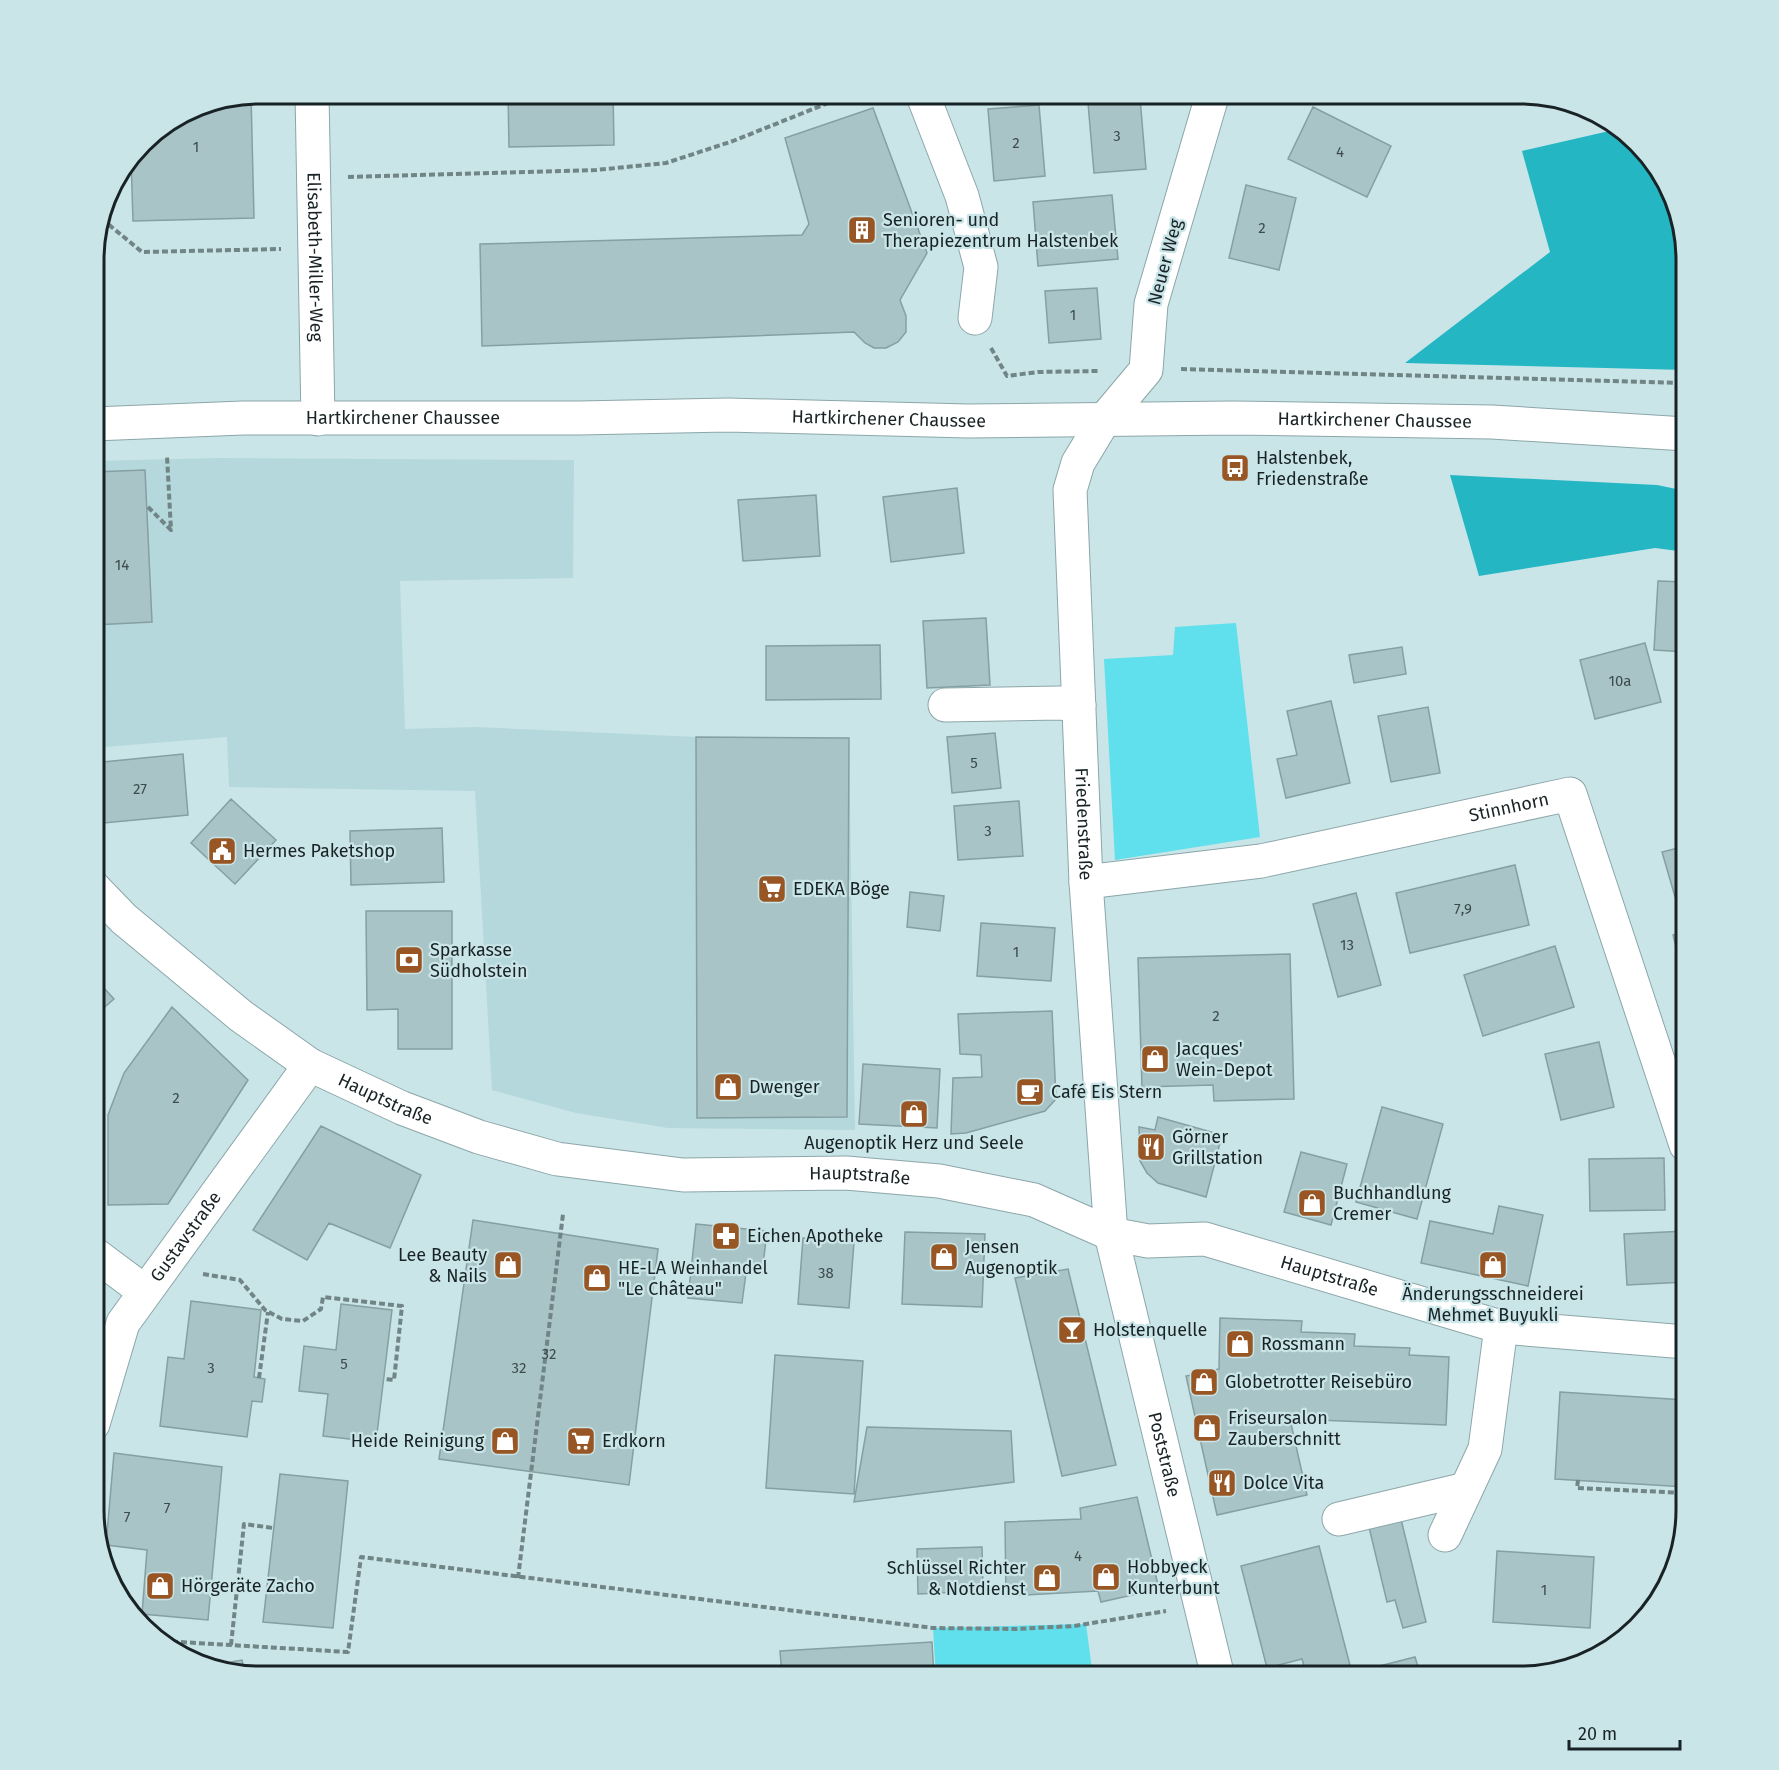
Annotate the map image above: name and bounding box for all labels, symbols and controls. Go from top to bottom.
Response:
house number: 3 [1113,127,1121,145]
house number: 2 [1012,134,1020,152]
house number: 1 [193,138,199,156]
house number: 4 [1336,143,1344,161]
street label: Elisabeth-Miller-Weg [302,172,328,343]
place label: Senioren- und Therapiezentrum Halstenbek [883,209,1119,252]
building icon: Senioren- und Therapiezentrum Halstenbek [846,214,878,246]
street label: Neuer Weg [1143,216,1187,307]
house number: 2 [1258,219,1266,237]
house number: 1 [1070,306,1076,324]
street label: Hartkirchener Chaussee [791,406,986,432]
street label: Hartkirchener Chaussee [306,407,500,429]
street label: Hartkirchener Chaussee [1277,408,1472,433]
place label: Halstenbek, Friedenstraße [1256,447,1369,490]
bus stop icon: Halstenbek, Friedenstraße [1219,452,1251,484]
house number: 14 [115,556,129,574]
house number: 10a [1608,672,1632,690]
house number: 5 [970,754,978,772]
street label: Friedenstraße [1070,767,1097,881]
house number: 27 [133,780,147,798]
street label: Stinnhorn [1467,788,1551,827]
house number: 3 [984,822,992,840]
public building icon: Hermes Paketshop [206,835,238,867]
place label: Hermes Paketshop [243,840,395,862]
supermarket icon: EDEKA Böge [756,873,788,905]
place label: EDEKA Böge [793,878,890,900]
house number: 7,9 [1454,900,1472,918]
house number: 13 [1340,936,1354,954]
place label: Sparkasse Südholstein [430,939,527,982]
house number: 1 [1013,943,1019,961]
bank icon: Sparkasse Südholstein [393,944,425,976]
house number: 2 [1212,1007,1220,1025]
place label: Jacques' Wein-Depot [1176,1038,1273,1081]
shop icon: Jacques' Wein-Depot [1139,1043,1171,1075]
street label: Hauptstraße [335,1069,436,1130]
shop icon: Dwenger [712,1071,744,1103]
place label: Dwenger [749,1076,820,1098]
cafe icon: Café Eis Stern [1014,1076,1046,1108]
place label: Café Eis Stern [1051,1081,1162,1103]
house number: 2 [172,1089,180,1107]
shop icon: Augenoptik Herz und Seele [898,1098,930,1130]
place label: Görner Grillstation [1172,1126,1263,1169]
restaurant icon: Görner Grillstation [1135,1131,1167,1163]
place label: Augenoptik Herz und Seele [804,1132,1024,1154]
street label: Hauptstraße [809,1162,911,1189]
place label: Buchhandlung Cremer [1333,1182,1452,1225]
street label: Gustavstraße [145,1187,226,1286]
shop icon: Buchhandlung Cremer [1296,1187,1328,1219]
pharmacy icon: Eichen Apotheke [710,1220,742,1252]
place label: Eichen Apotheke [747,1225,883,1247]
place label: Jensen Augenoptik [965,1236,1058,1279]
shop icon: Jensen Augenoptik [928,1241,960,1273]
place label: Lee Beauty & Nails [398,1244,487,1287]
shop icon: Lee Beauty & Nails [492,1249,524,1281]
shop icon: Änderungsschneiderei Mehmet Buyukli [1477,1249,1509,1281]
street label: Hauptstraße [1278,1251,1381,1301]
place label: HE-LA Weinhandel "Le Château" [618,1257,768,1300]
shop icon: HE-LA Weinhandel "Le Château" [581,1262,613,1294]
house number: 38 [818,1264,834,1282]
place label: Änderungsschneiderei Mehmet Buyukli [1402,1283,1584,1326]
bar icon: Holstenquelle [1056,1314,1088,1346]
place label: Holstenquelle [1093,1319,1207,1341]
shop icon: Rossmann [1224,1328,1256,1360]
place label: Rossmann [1261,1333,1345,1355]
house number: 32 [542,1345,556,1363]
house number: 5 [340,1355,348,1373]
house number: 3 [207,1359,215,1377]
house number: 32 [512,1359,526,1377]
shop icon: Globetrotter Reisebüro [1188,1366,1220,1398]
place label: Globetrotter Reisebüro [1225,1371,1412,1393]
place label: Friseursalon Zauberschnitt [1228,1407,1341,1450]
street label: Poststraße [1143,1410,1185,1499]
shop icon: Friseursalon Zauberschnitt [1191,1412,1223,1444]
shop icon: Heide Reinigung [489,1425,521,1457]
supermarket icon: Erdkorn [565,1425,597,1457]
place label: Heide Reinigung [351,1430,485,1452]
place label: Erdkorn [602,1430,666,1452]
restaurant icon: Dolce Vita [1206,1467,1238,1499]
place label: Dolce Vita [1243,1472,1324,1494]
house number: 7 [164,1499,171,1517]
house number: 7 [124,1508,131,1526]
house number: 4 [1074,1547,1082,1565]
place label: Hobbyeck Kunterbunt [1127,1556,1220,1599]
place label: Schlüssel Richter & Notdienst [887,1557,1026,1600]
shop icon: Hobbyeck Kunterbunt [1090,1561,1122,1593]
shop icon: Schlüssel Richter & Notdienst [1031,1562,1063,1594]
shop icon: Hörgeräte Zacho [144,1570,176,1602]
place label: Hörgeräte Zacho [181,1575,315,1597]
house number: 1 [1541,1581,1547,1599]
scale bar [1569,1713,1680,1751]
text: 20 m [1578,1723,1617,1745]

